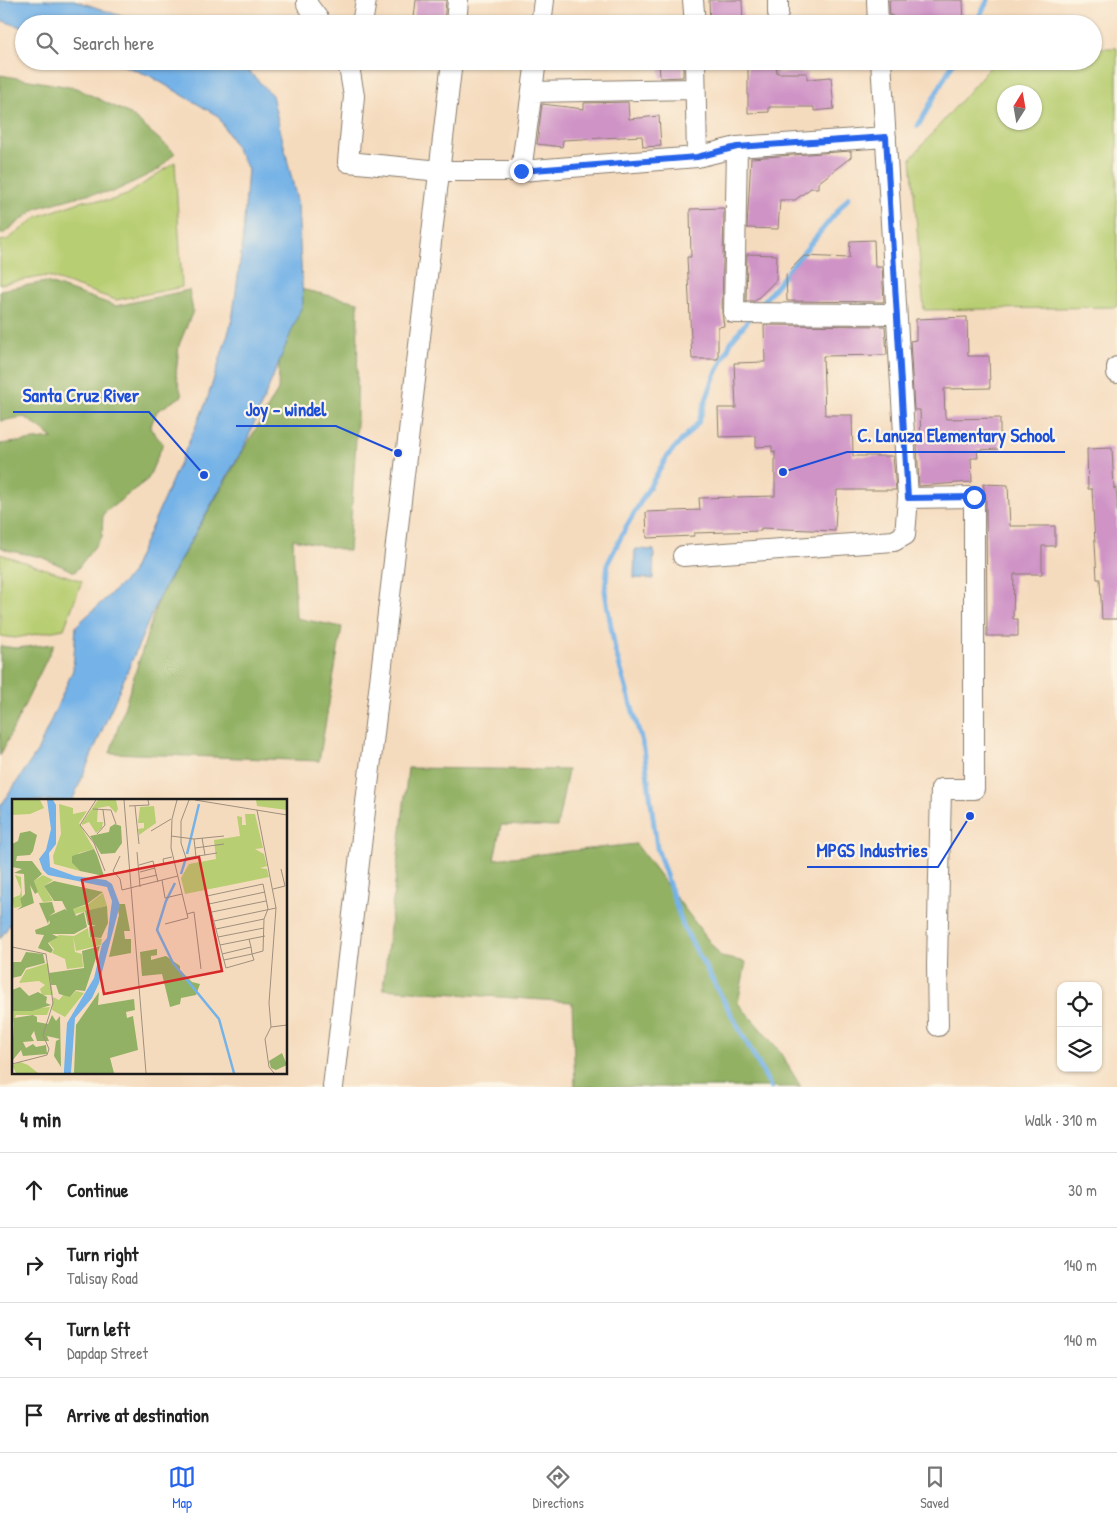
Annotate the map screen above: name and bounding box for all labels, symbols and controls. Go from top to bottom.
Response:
search box [15,15,1102,70]
icon: search [33,29,61,57]
text: Search here [73,30,154,56]
north arrow [997,85,1042,130]
route end [510,160,533,183]
callout: Santa Cruz River [13,378,149,412]
text: Santa Cruz River [23,382,140,408]
callout: Joy - windel [236,392,336,426]
text: Joy - windel [246,396,327,423]
callout: C. Lanuza Elementary School [847,418,1065,452]
text: C. Lanuza Elementary School [857,422,1056,449]
route start [963,486,986,509]
inset map [12,799,288,1074]
callout: MPGS Industries [807,833,938,867]
text: MPGS Industries [816,837,928,863]
map controls [1057,982,1102,1072]
button: locate [1057,982,1102,1027]
button: layers [1057,1027,1102,1072]
text: 4 min [20,1105,61,1134]
text: Walk · 310 m [1025,1109,1097,1131]
icon: ahead [20,1176,48,1204]
text: Continue [67,1177,128,1203]
text: 30 m [1068,1179,1097,1201]
text: Turn right [67,1241,138,1267]
icon: right [20,1251,48,1279]
text: 140 m [1063,1254,1097,1276]
text: Talisay Road [67,1267,138,1289]
text: Turn left [67,1316,130,1342]
icon: left [20,1326,48,1354]
text: 140 m [1063,1329,1097,1351]
text: Dapdap Street [67,1342,148,1364]
icon: arrive [20,1401,48,1429]
text: Arrive at destination [67,1402,209,1428]
tab: Map [168,1463,196,1512]
tab: Directions [532,1463,584,1512]
tab: Saved [920,1463,949,1512]

